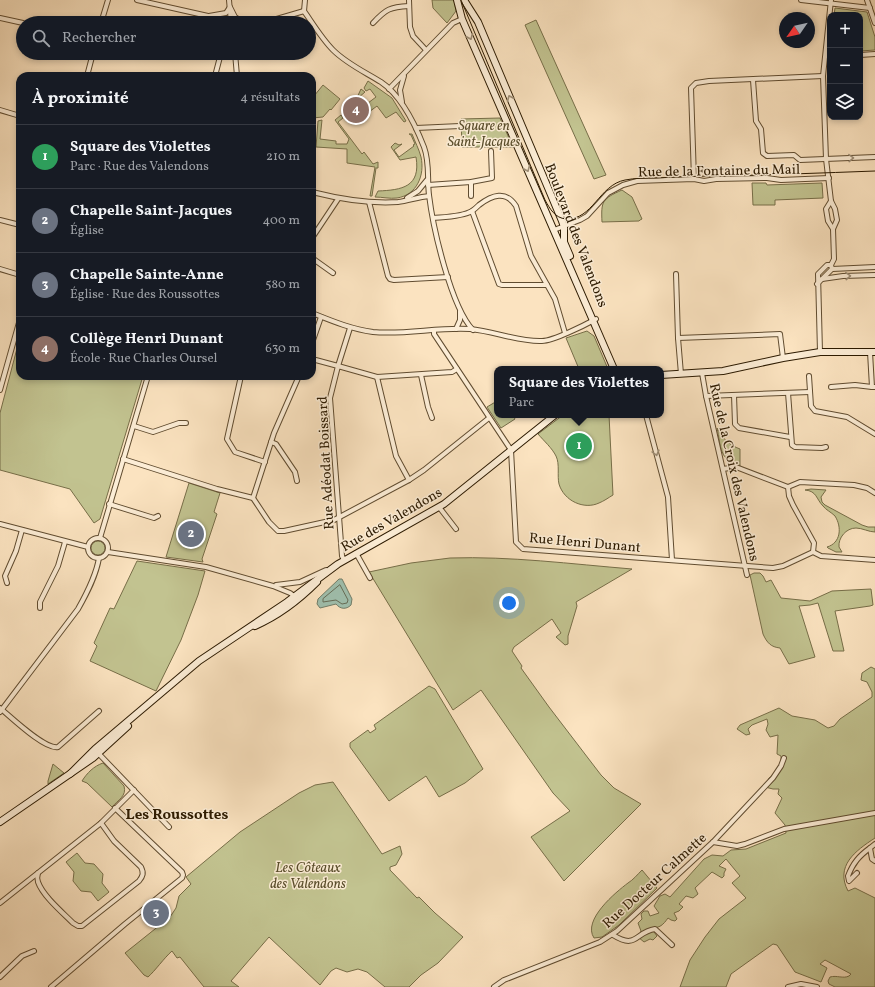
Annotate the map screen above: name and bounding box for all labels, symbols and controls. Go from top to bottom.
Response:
north arrow [779,12,815,48]
map controls [827,12,863,120]
button: + [827,12,863,48]
search box [16,16,316,60]
icon: search [30,27,52,49]
text: Rechercher [62,28,136,49]
one-way arrow [465,32,473,40]
button: − [827,48,863,84]
button: layers [827,84,863,120]
text: À proximité [32,87,129,110]
text: 4 résultats [240,89,300,107]
pin: 4 [343,95,369,125]
one-way arrow [506,95,514,102]
park label: Square en Saint-Jacques [448,117,521,152]
text: Square des Violettes [70,137,211,158]
text: 1 [42,148,48,166]
text: 210 m [266,148,300,166]
one-way arrow [848,154,854,162]
text: Parc · Rue des Valendons [70,158,209,176]
street label: Boulevard des Valendons [539,161,612,310]
street label: Rue de la Fontaine du Mail [638,161,800,182]
one-way arrow [522,165,530,172]
text: Chapelle Saint-Jacques [70,201,232,222]
text: 2 [42,212,48,230]
text: 400 m [263,212,300,230]
text: Église [70,222,104,240]
text: Chapelle Sainte-Anne [70,265,224,286]
one-way arrow [845,272,851,281]
text: 3 [42,276,48,294]
text: 580 m [265,276,300,294]
text: Église · Rue des Roussottes [70,286,220,304]
text: Collège Henri Dunant [70,329,223,350]
text: 4 [41,340,49,358]
text: 630 m [265,340,300,358]
text: École · Rue Charles Oursel [70,350,217,368]
popup [494,366,664,418]
text: Square des Violettes [509,373,649,394]
street label: Rue de la Croix des Valendons [704,382,763,563]
text: Parc [509,394,534,412]
street label: Rue Adéodat Boissard [314,395,339,530]
pin: 1 [566,431,592,461]
one-way arrow [652,449,660,456]
street label: Rue des Valendons [338,484,446,557]
pin: 2 [178,519,204,549]
street label: Rue Henri Dunant [528,529,642,558]
your location [499,593,519,613]
district label: Les Roussottes [126,805,228,826]
street label: Rue Docteur Calmette [599,829,712,933]
park label: Les Côteaux des Valendons [270,859,346,894]
pin: 3 [143,898,169,928]

